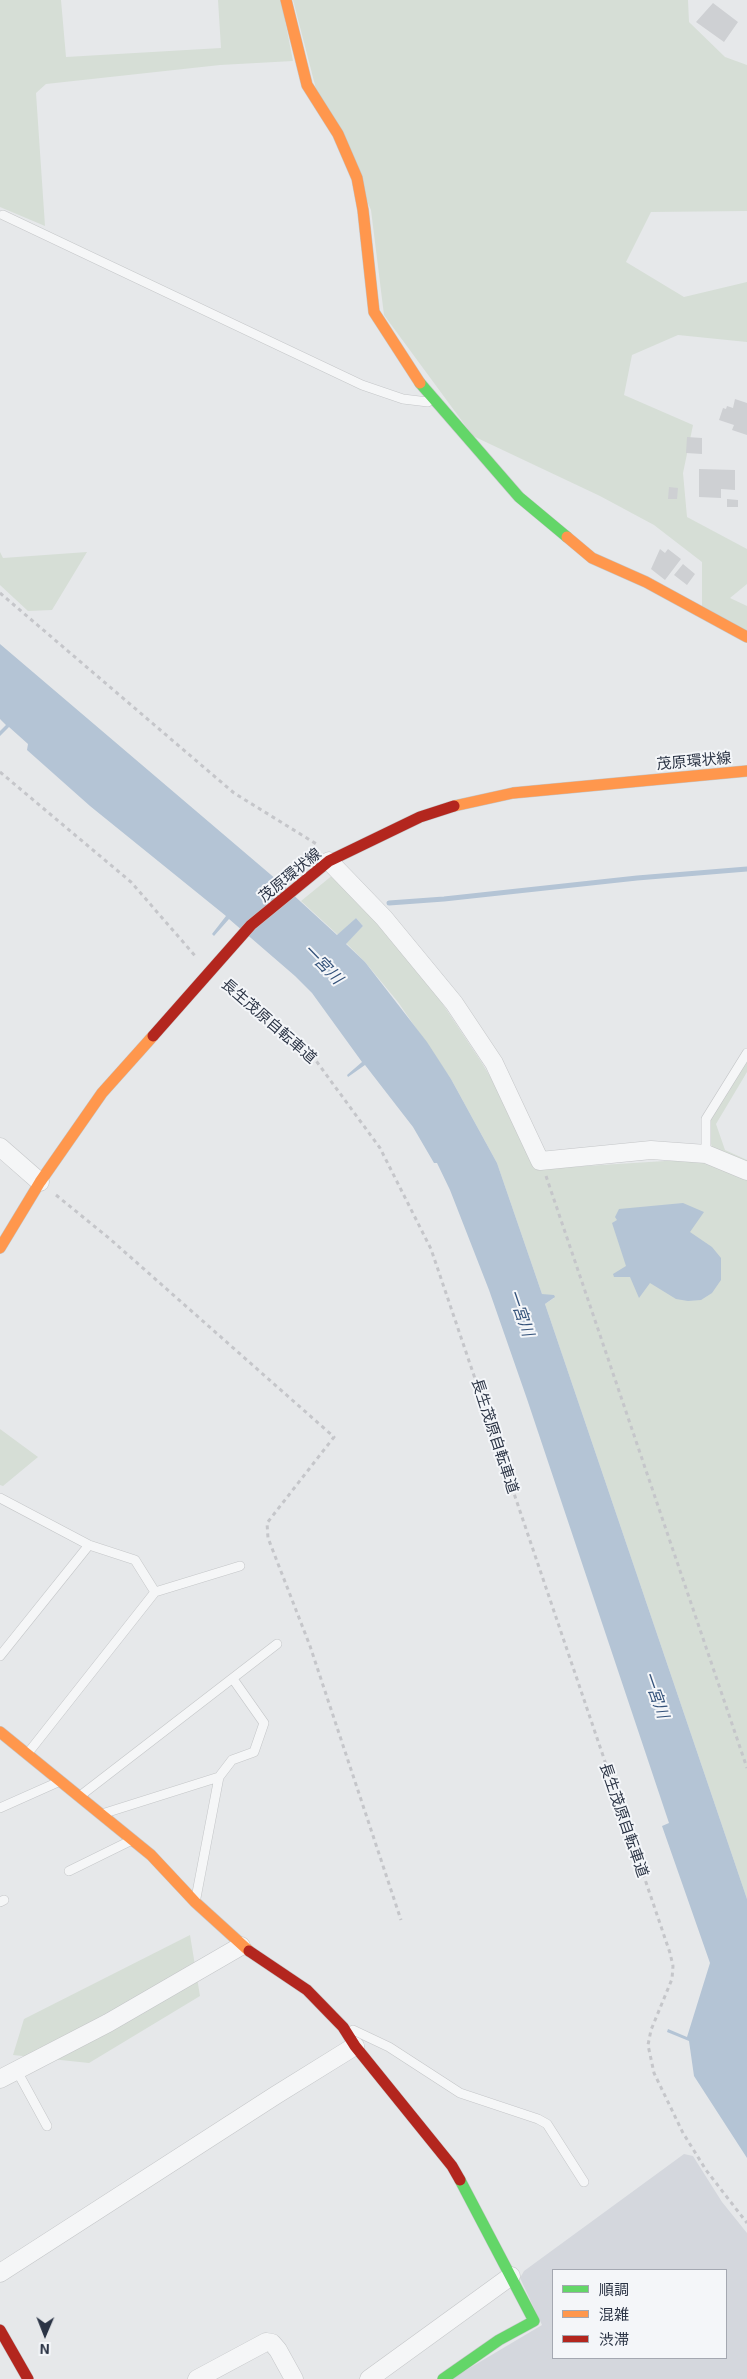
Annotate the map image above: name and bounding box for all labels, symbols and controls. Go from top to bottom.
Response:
street label: 茂原環状線 [656,749,732,773]
street label: 茂原環状線 [255,844,325,906]
water label: 一宮川 [299,940,347,988]
street label: 長生茂原自転車道 [218,975,320,1067]
water label: 一宮川 [504,1287,538,1339]
street label: 長生茂原自転車道 [468,1376,522,1496]
water label: 一宮川 [639,1669,673,1721]
street label: 長生茂原自転車道 [596,1760,652,1880]
legend [552,2269,727,2359]
text: 順調 [599,2280,629,2298]
text: 混雑 [599,2305,629,2323]
north arrow [20,2309,70,2359]
text: 渋滞 [599,2330,629,2348]
text: N [40,2341,50,2358]

